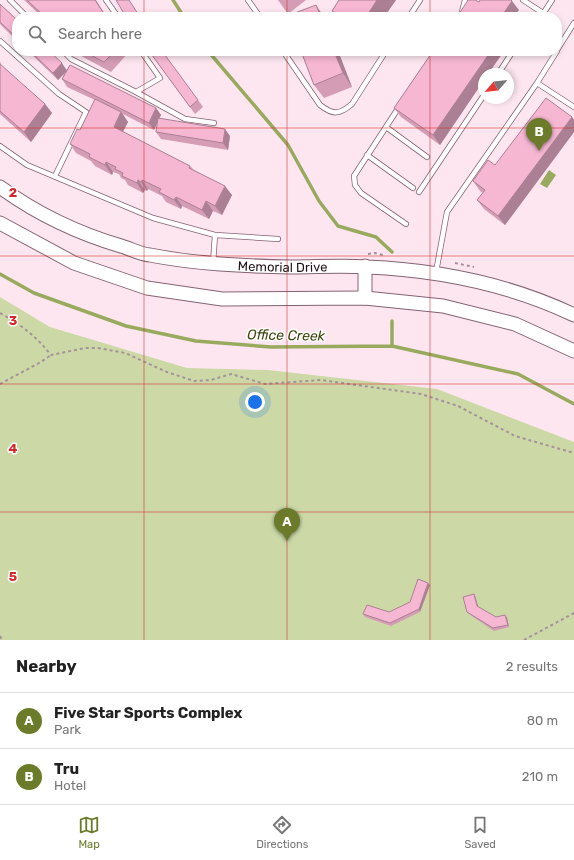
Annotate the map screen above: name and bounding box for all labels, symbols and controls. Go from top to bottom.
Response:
search box [12,12,562,56]
icon: search [26,23,48,45]
text: Search here [58,25,142,43]
north arrow [478,68,514,104]
pin: B [526,118,552,151]
text: 2 [9,185,17,200]
street label: Memorial Drive [237,258,328,275]
text: 3 [9,313,18,328]
water label: Office Creek [247,326,326,345]
your location [245,392,265,412]
text: 4 [9,441,18,456]
pin: A [274,508,300,541]
text: 5 [9,569,17,584]
text: Nearby [16,656,77,676]
text: 2 results [506,659,558,674]
text: Five Star Sports Complex [54,704,242,722]
text: A [24,713,34,728]
text: 80 m [527,713,558,728]
text: Park [54,722,81,737]
text: Tru [54,760,79,778]
text: B [24,769,34,784]
text: 210 m [522,769,558,784]
text: Hotel [54,778,86,793]
tab: Map [78,814,100,851]
tab: Directions [256,814,308,851]
tab: Saved [465,814,496,851]

